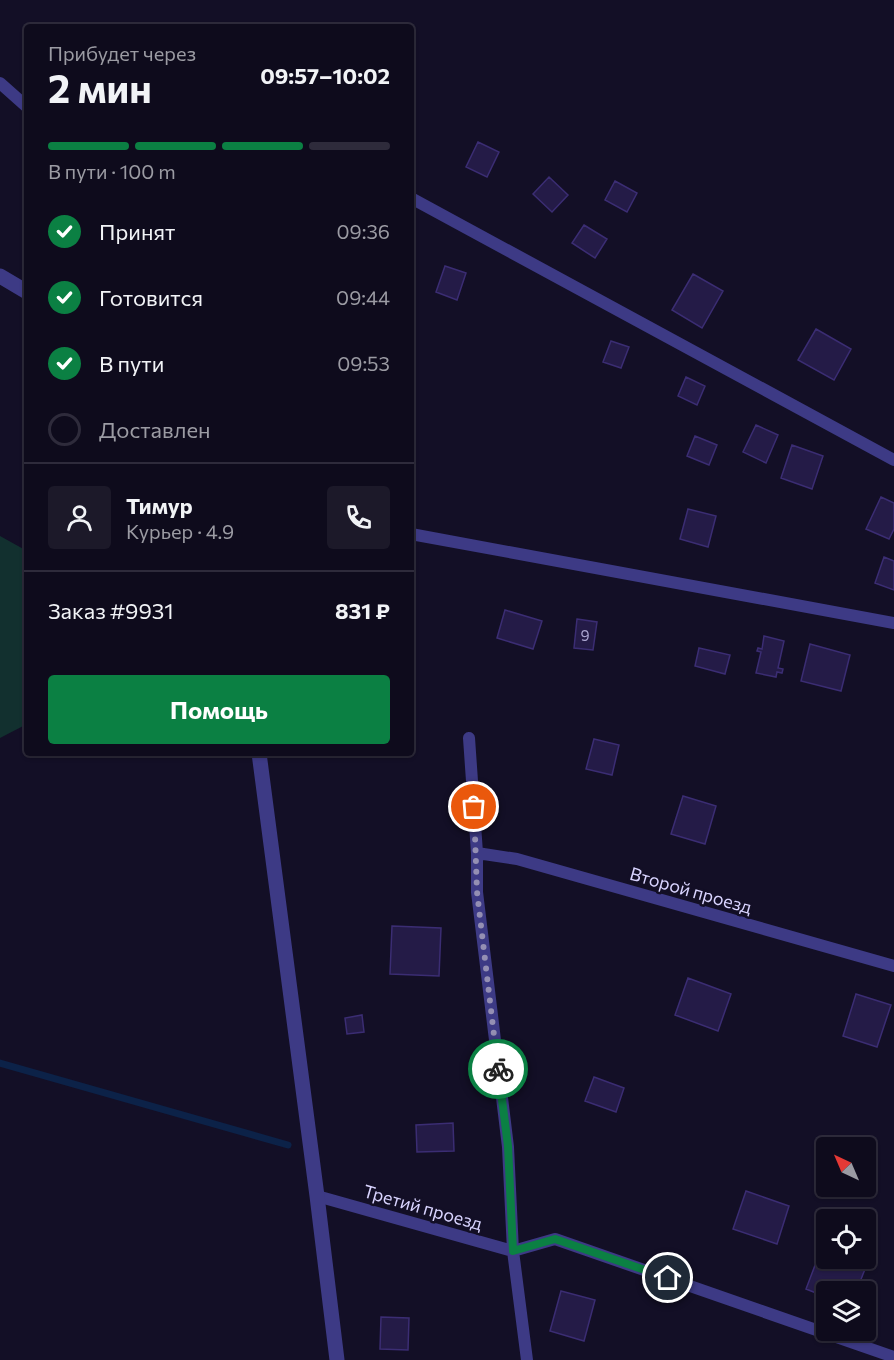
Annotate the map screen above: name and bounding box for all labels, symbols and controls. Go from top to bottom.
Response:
text: Прибудет через [48,41,196,65]
text: 09:57–10:02 [260,62,390,89]
text: 2 мин [48,63,152,111]
text: В пути · 100 m [48,159,176,183]
icon: check [48,215,81,248]
text: Принят [99,218,175,245]
text: 09:36 [337,219,390,243]
icon: check [48,281,81,314]
text: Готовится [99,284,203,311]
text: 09:44 [336,285,390,309]
icon: check [48,347,81,380]
text: В пути [99,350,164,377]
text: 09:53 [337,351,390,375]
text: Доставлен [99,416,211,443]
button: person [48,486,111,549]
button: phone [327,486,390,549]
text: Тимур [126,492,193,519]
text: Курьер · 4.9 [126,519,234,543]
text: Заказ #9931 [48,597,174,624]
text: 831 ₽ [335,597,390,624]
house number: 9 [580,626,590,644]
button: Помощь [48,675,390,744]
pin [448,781,499,832]
icon: bag [457,790,490,823]
street label: Второй проезд [627,862,755,918]
courier [468,1039,528,1099]
icon: bike [482,1053,515,1086]
north arrow [816,1137,876,1197]
map controls [816,1137,876,1341]
street label: Третий проезд [361,1179,486,1235]
button: locate [816,1209,876,1269]
pin [642,1252,693,1303]
icon: home [651,1261,684,1294]
button: layers [816,1281,876,1341]

